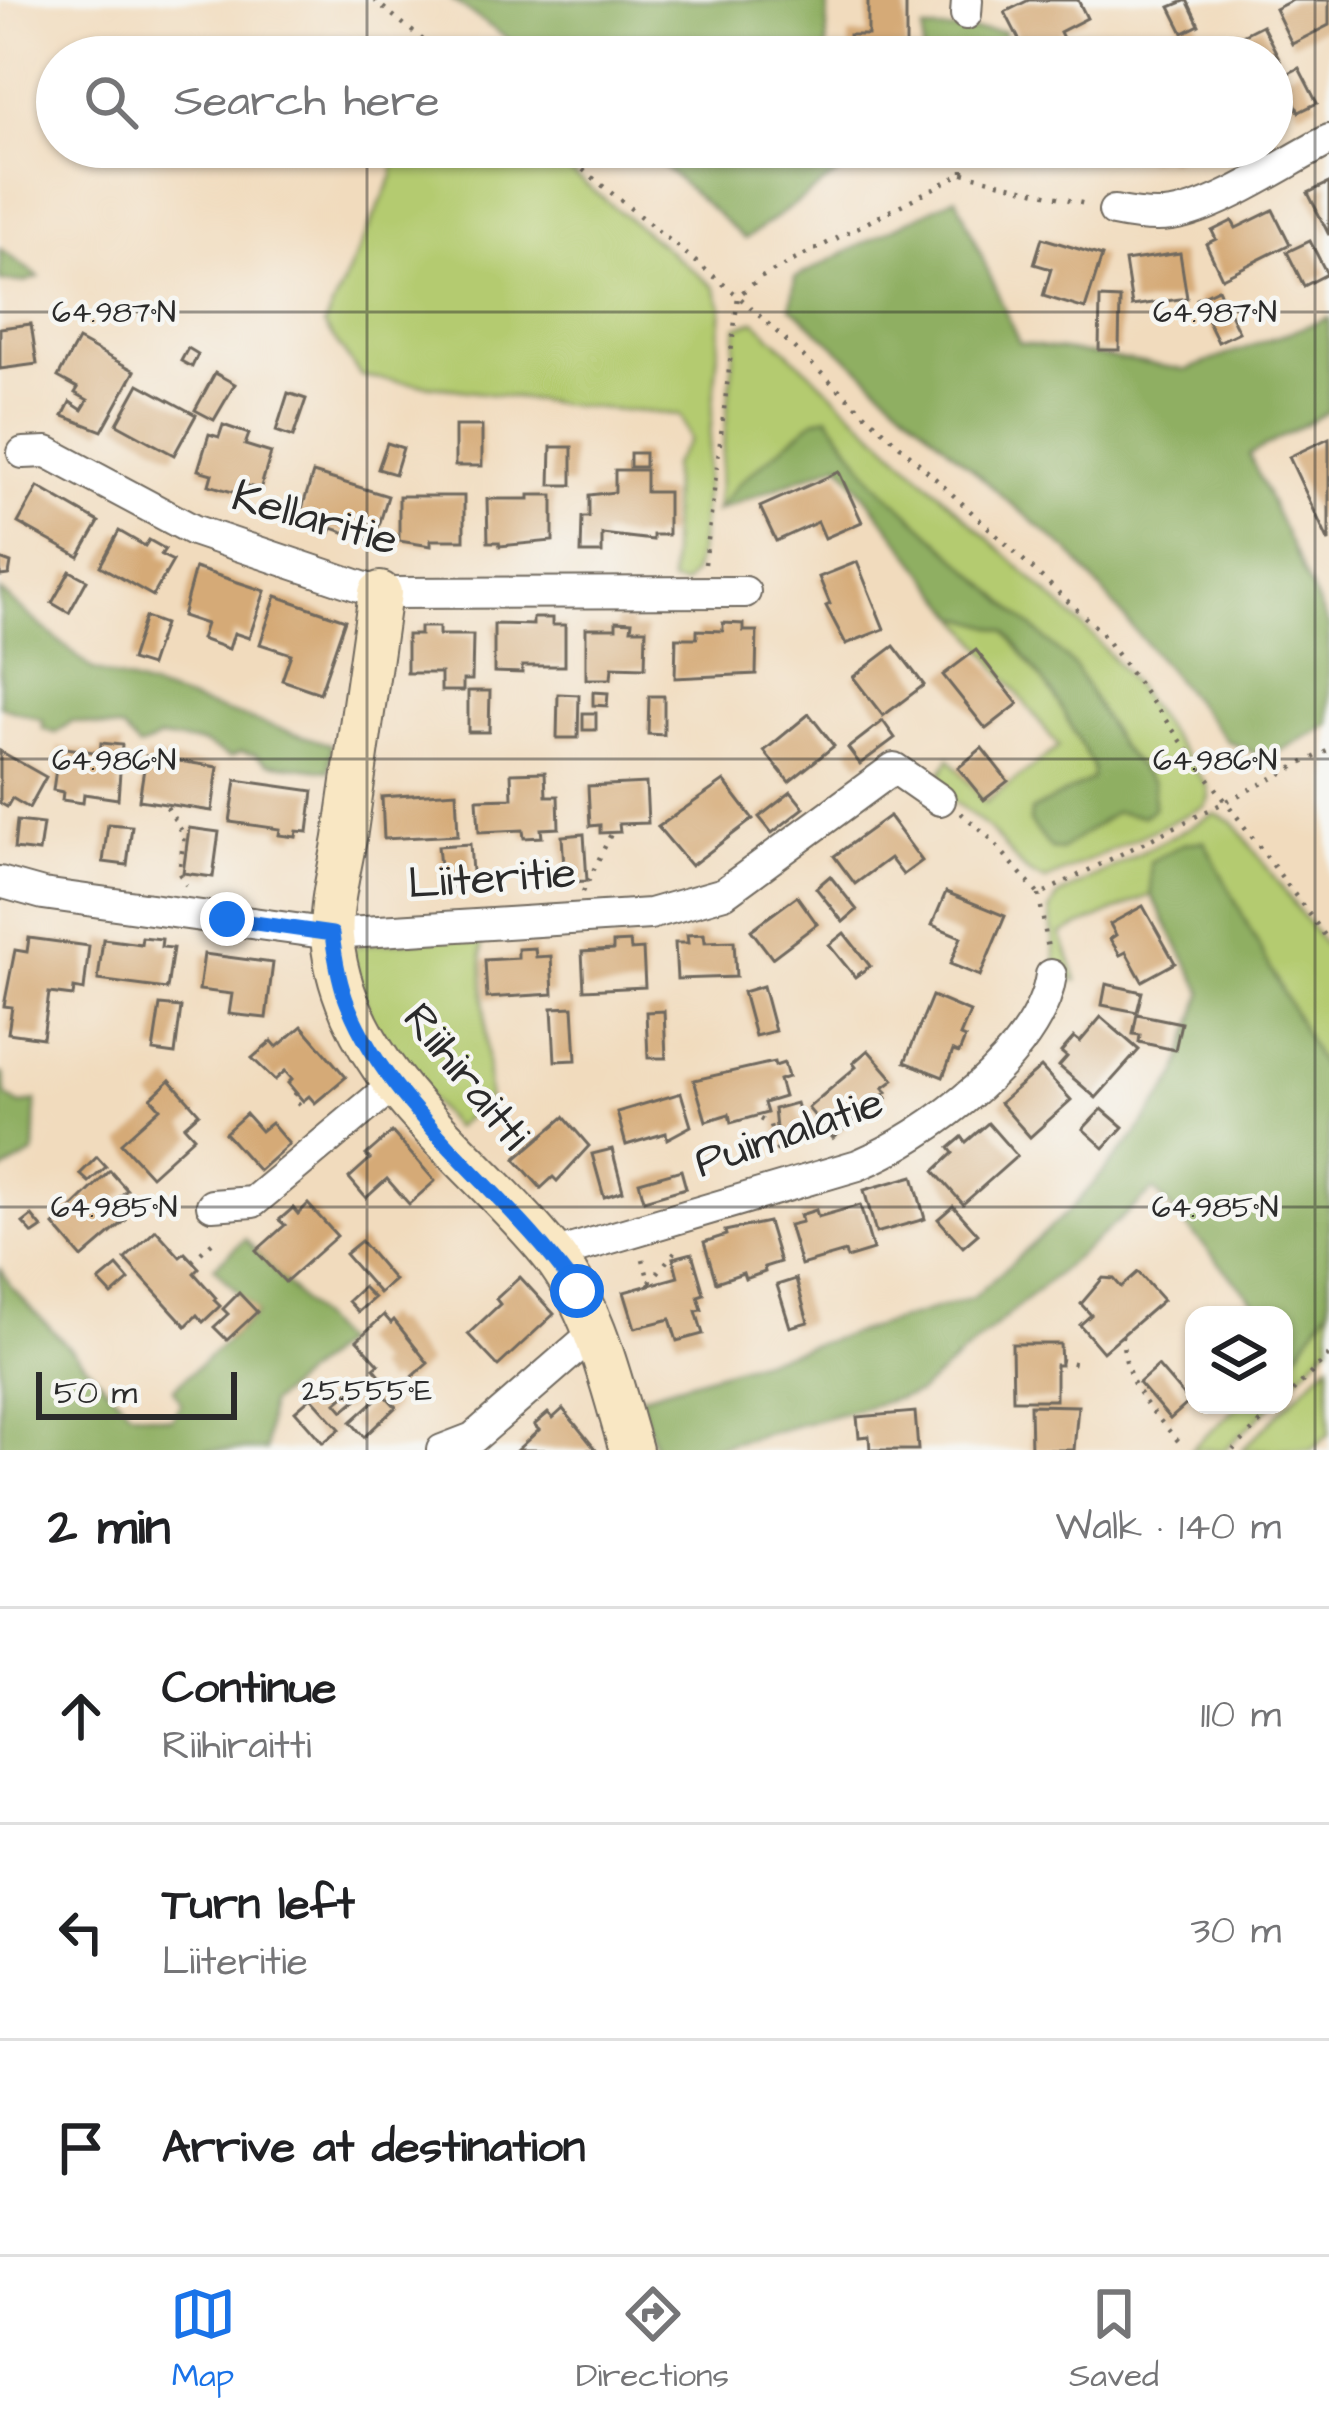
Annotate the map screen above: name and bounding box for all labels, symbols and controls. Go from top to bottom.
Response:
search box [36,36,1293,168]
icon: search [78,69,144,135]
text: Search here [174,71,440,133]
text: 64.987°N [52,292,176,334]
text: 64.987°N [1153,292,1277,334]
street label: Kellaritie [225,466,405,572]
text: 64.986°N [52,740,176,782]
text: 64.986°N [1153,740,1277,782]
street label: Liiteritie [406,842,578,916]
route end [200,892,254,946]
street label: Riihiraitti [388,990,544,1164]
street label: Puimalatie [686,1072,892,1194]
text: 64.985°N [51,1187,177,1229]
text: 64.985°N [1152,1187,1278,1229]
route start [550,1264,604,1318]
map controls [1185,1306,1293,1414]
button: layers [1185,1306,1293,1414]
scale bar [36,1366,237,1419]
text: 50 m [54,1370,137,1416]
text: 25.555°E [302,1370,433,1412]
text: 2 min [48,1493,171,1564]
text: Walk · 140 m [1056,1501,1281,1555]
text: Continue [162,1658,336,1720]
icon: ahead [48,1683,114,1749]
text: 110 m [1200,1689,1281,1743]
text: Riihiraitti [162,1720,312,1774]
text: Turn left [162,1874,355,1936]
icon: left [48,1899,114,1965]
text: 30 m [1191,1905,1281,1959]
text: Liiteritie [162,1936,308,1990]
icon: arrive [48,2115,114,2181]
text: Arrive at destination [162,2117,585,2179]
tab: Map [170,2281,236,2399]
tab: Directions [576,2281,729,2399]
tab: Saved [1069,2281,1159,2399]

